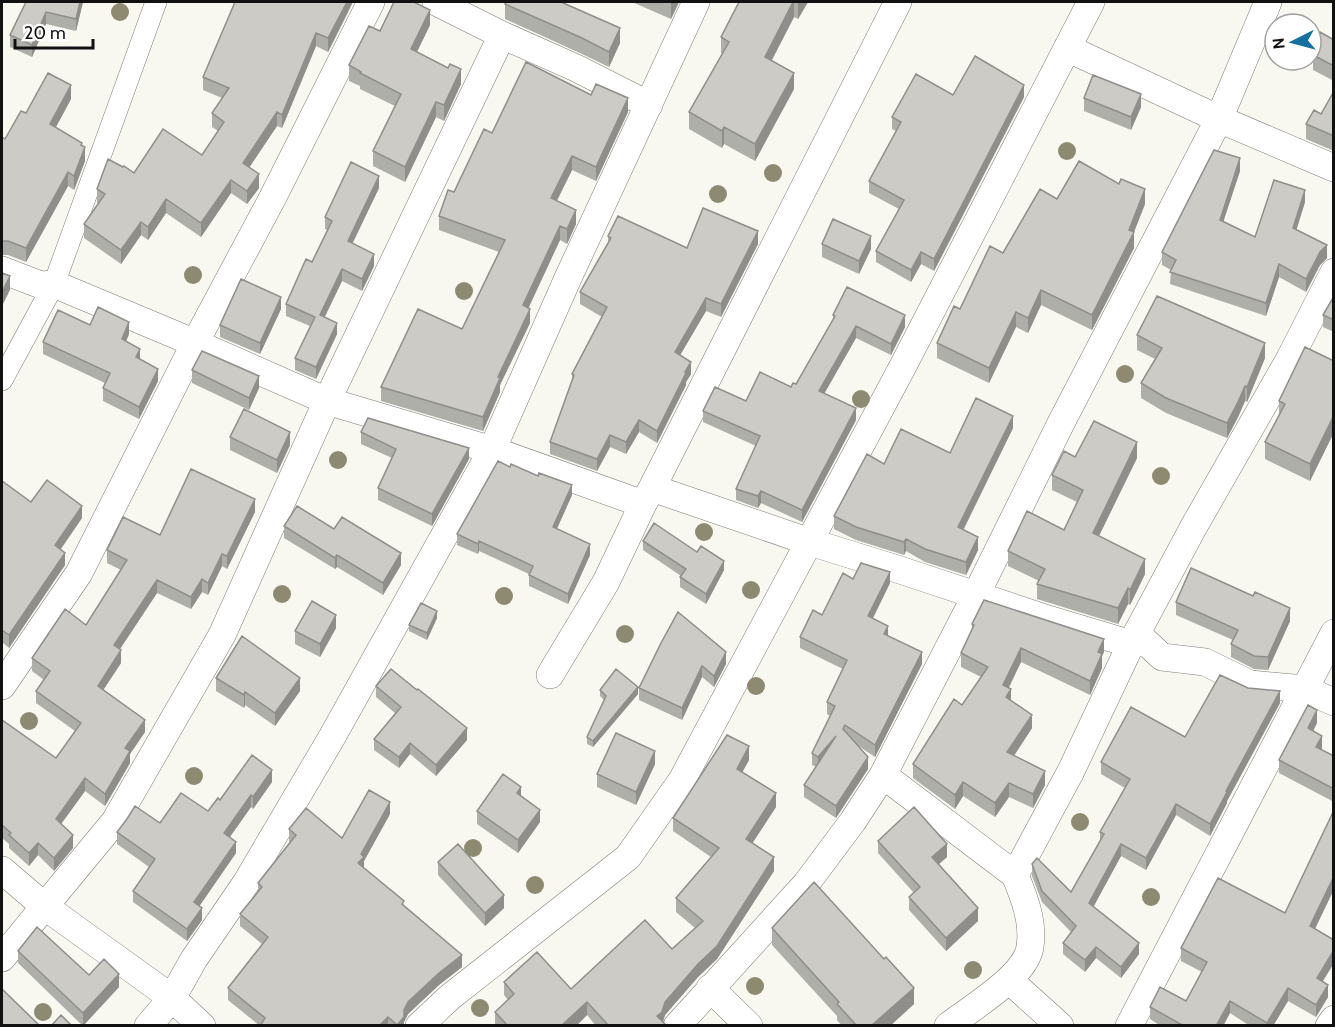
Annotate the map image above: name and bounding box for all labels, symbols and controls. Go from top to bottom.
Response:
scale bar [15,12,93,50]
north arrow [1263,12,1323,72]
text: 20 m [24,22,66,44]
text: N [1269,37,1289,50]

